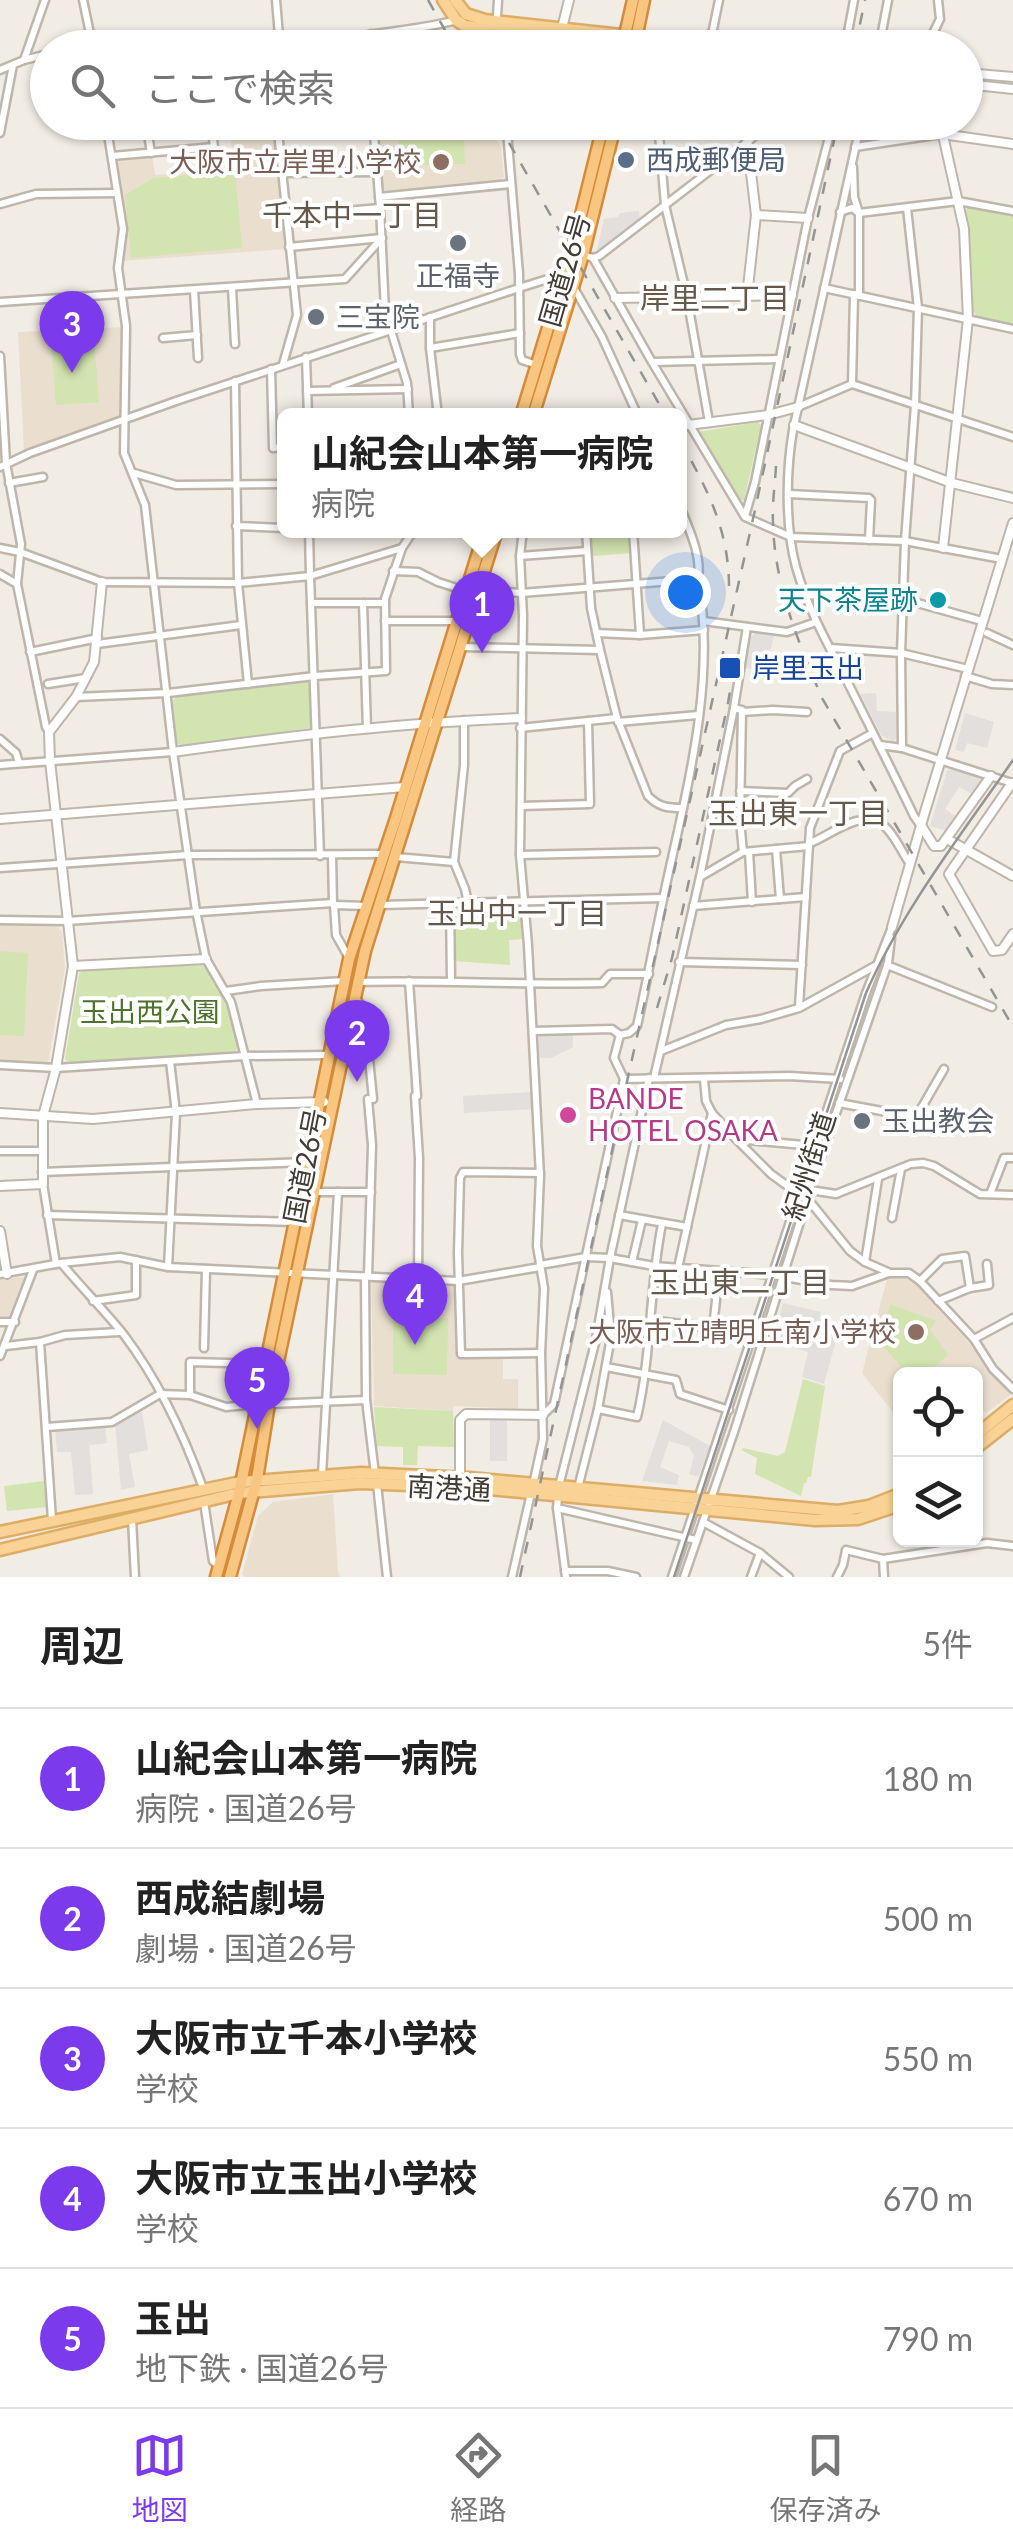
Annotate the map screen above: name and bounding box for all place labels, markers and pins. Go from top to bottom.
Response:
place label: 西成郵便局 [646,142,786,176]
place label: 大阪市立岸里小学校 [169,144,421,178]
marker: 西成郵便局 [615,149,637,171]
marker: 大阪市立岸里小学校 [430,151,452,173]
marker: 正福寺 [447,232,469,254]
place label: 正福寺 [416,258,500,292]
pin: 3 [40,290,104,373]
place label: 三宝院 [336,299,420,333]
marker: 三宝院 [305,306,327,328]
pin: 1 [450,570,514,653]
place label: 天下茶屋跡 [778,582,918,616]
marker: 天下茶屋跡 [927,589,949,611]
place label: 岸里玉出 [752,650,864,684]
marker: 岸里玉出 [717,655,743,681]
pin: 2 [324,1000,390,1082]
place label: BANDE HOTEL OSAKA [588,1081,778,1147]
place label: 玉出教会 [882,1103,994,1137]
marker: BANDE HOTEL OSAKA [557,1104,579,1126]
marker: 玉出教会 [851,1110,873,1132]
pin: 4 [382,1262,448,1345]
place label: 大阪市立晴明丘南小学校 [588,1314,896,1348]
marker: 大阪市立晴明丘南小学校 [905,1321,927,1343]
pin: 5 [224,1346,290,1429]

